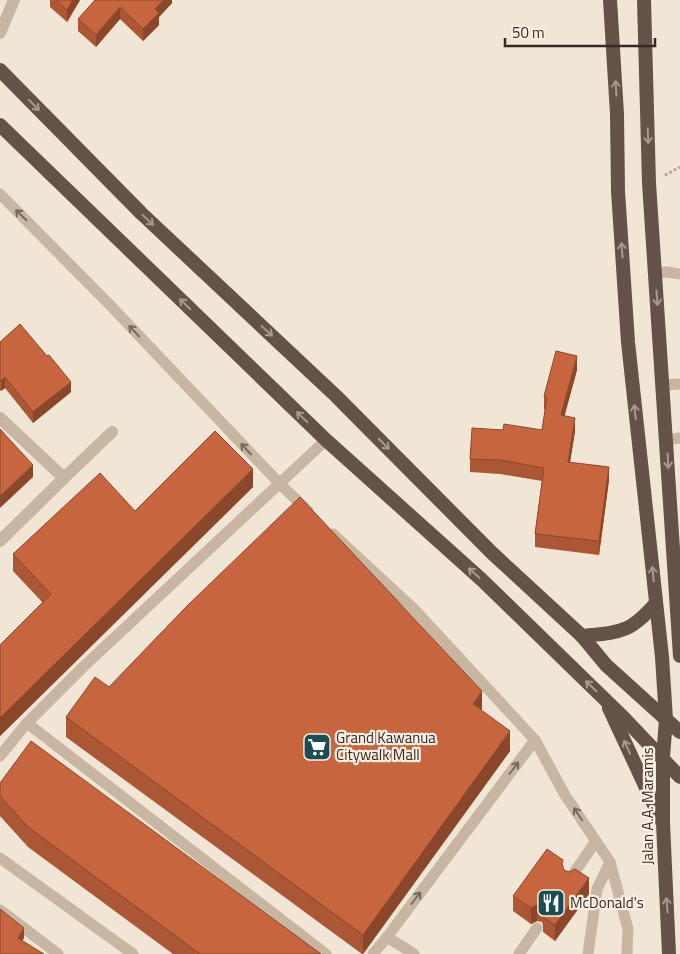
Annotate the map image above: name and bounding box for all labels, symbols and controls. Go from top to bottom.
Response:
scale bar [505,15,655,47]
text: 50 m [512,21,545,44]
one-way arrow [611,80,620,96]
one-way arrow [28,99,40,111]
one-way arrow [643,128,652,144]
one-way arrow [15,209,27,221]
one-way arrow [142,214,155,226]
one-way arrow [617,243,626,259]
one-way arrow [653,290,662,306]
one-way arrow [179,298,191,310]
one-way arrow [128,325,140,337]
one-way arrow [260,325,273,337]
one-way arrow [630,405,640,421]
one-way arrow [296,411,308,423]
one-way arrow [378,438,390,451]
one-way arrow [240,443,252,455]
one-way arrow [663,452,672,468]
one-way arrow [648,566,658,582]
one-way arrow [468,567,481,578]
one-way arrow [585,680,597,692]
place label: Grand Kawanua Citywalk Mall [336,726,436,766]
supermarket icon: Grand Kawanua Citywalk Mall [302,732,332,762]
one-way arrow [621,740,631,755]
street label: Jalan A.A. Maramis [636,747,659,865]
one-way arrow [509,761,519,775]
one-way arrow [573,807,583,821]
restaurant icon: McDonald's [536,888,566,918]
one-way arrow [411,891,421,905]
place label: McDonald's [570,891,644,914]
one-way arrow [662,898,671,914]

